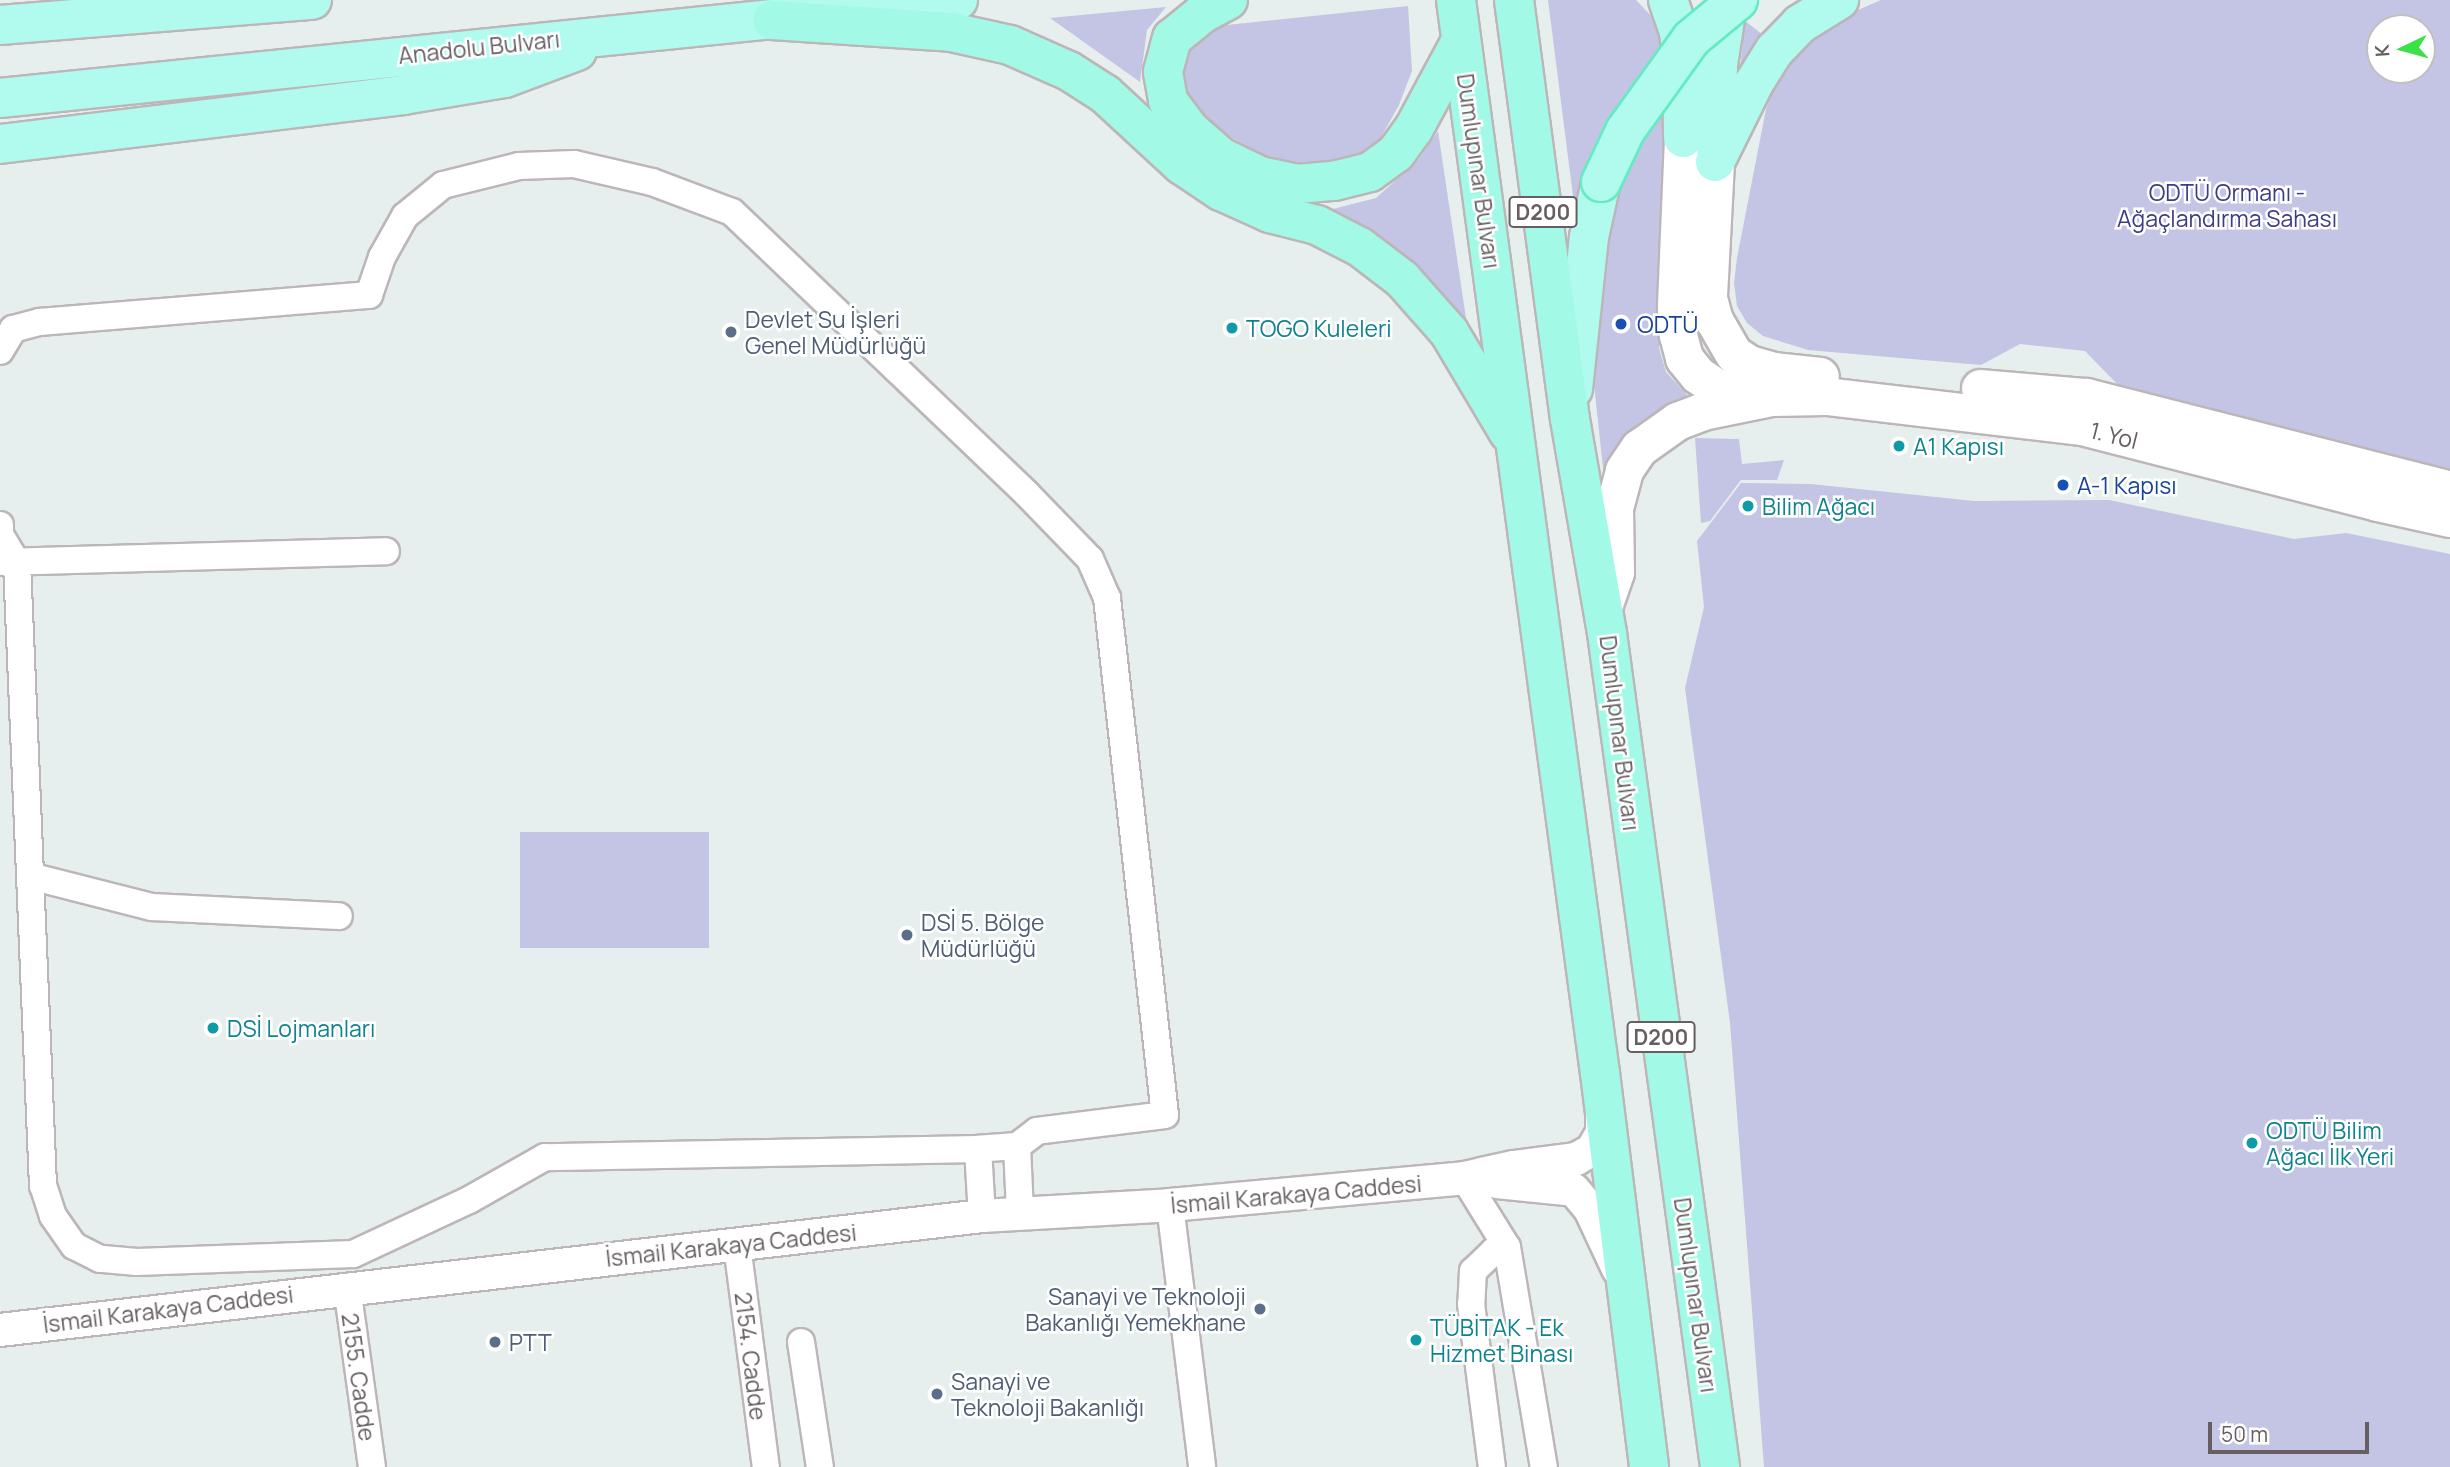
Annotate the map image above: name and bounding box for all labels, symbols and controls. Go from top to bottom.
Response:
north arrow [2366,14,2436,84]
street label: Anadolu Bulvarı [397,25,561,69]
text: K [2369,43,2396,58]
street label: Dumlupınar Bulvarı [1452,72,1506,270]
park label: ODTÜ Ormanı - Ağaçlandırma Sahası [2117,178,2337,232]
road number: D200 [1508,194,1578,230]
place label: Devlet Su İşleri Genel Müdürlüğü [745,305,926,359]
place label: ODTÜ [1637,310,1698,338]
place label: TOGO Kuleleri [1246,314,1392,342]
marker: ODTÜ [1611,314,1631,334]
marker: TOGO Kuleleri [1224,320,1240,336]
marker: Devlet Su İşleri Genel Müdürlüğü [723,324,739,340]
street label: 1. Yol [2087,416,2141,454]
place label: A1 Kapısı [1913,432,2004,460]
marker: A1 Kapısı [1891,438,1907,454]
place label: A-1 Kapısı [2077,471,2177,499]
marker: A-1 Kapısı [2055,477,2071,493]
place label: Bilim Ağacı [1762,492,1875,520]
marker: Bilim Ağacı [1740,498,1756,514]
street label: Dumlupınar Bulvarı [1594,634,1646,832]
place label: DSİ 5. Bölge Müdürlüğü [921,908,1044,962]
marker: DSİ 5. Bölge Müdürlüğü [899,927,915,943]
place label: DSİ Lojmanları [227,1014,375,1042]
marker: DSİ Lojmanları [205,1020,221,1036]
road number: D200 [1626,1020,1696,1054]
place label: ODTÜ Bilim Ağacı İlk Yeri [2266,1116,2394,1170]
marker: ODTÜ Bilim Ağacı İlk Yeri [2244,1135,2260,1151]
street label: İsmail Karakaya Caddesi [1169,1169,1423,1219]
street label: Dumlupınar Bulvarı [1669,1196,1723,1394]
street label: İsmail Karakaya Caddesi [604,1218,858,1272]
street label: İsmail Karakaya Caddesi [41,1280,295,1338]
place label: Sanayi ve Teknoloji Bakanlığı Yemekhane [1025,1282,1246,1336]
street label: 2154. Cadde [729,1290,773,1422]
marker: Sanayi ve Teknoloji Bakanlığı Yemekhane [1252,1301,1268,1317]
street label: 2155. Cadde [336,1311,382,1443]
place label: TÜBİTAK - Ek Hizmet Binası [1430,1313,1573,1367]
place label: PTT [509,1328,552,1356]
marker: TÜBİTAK - Ek Hizmet Binası [1408,1332,1424,1348]
marker: PTT [487,1334,503,1350]
place label: Sanayi ve Teknoloji Bakanlığı [951,1367,1144,1421]
marker: Sanayi ve Teknoloji Bakanlığı [929,1386,945,1402]
scale bar [2212,1408,2373,1452]
text: 50 m [2221,1420,2268,1448]

